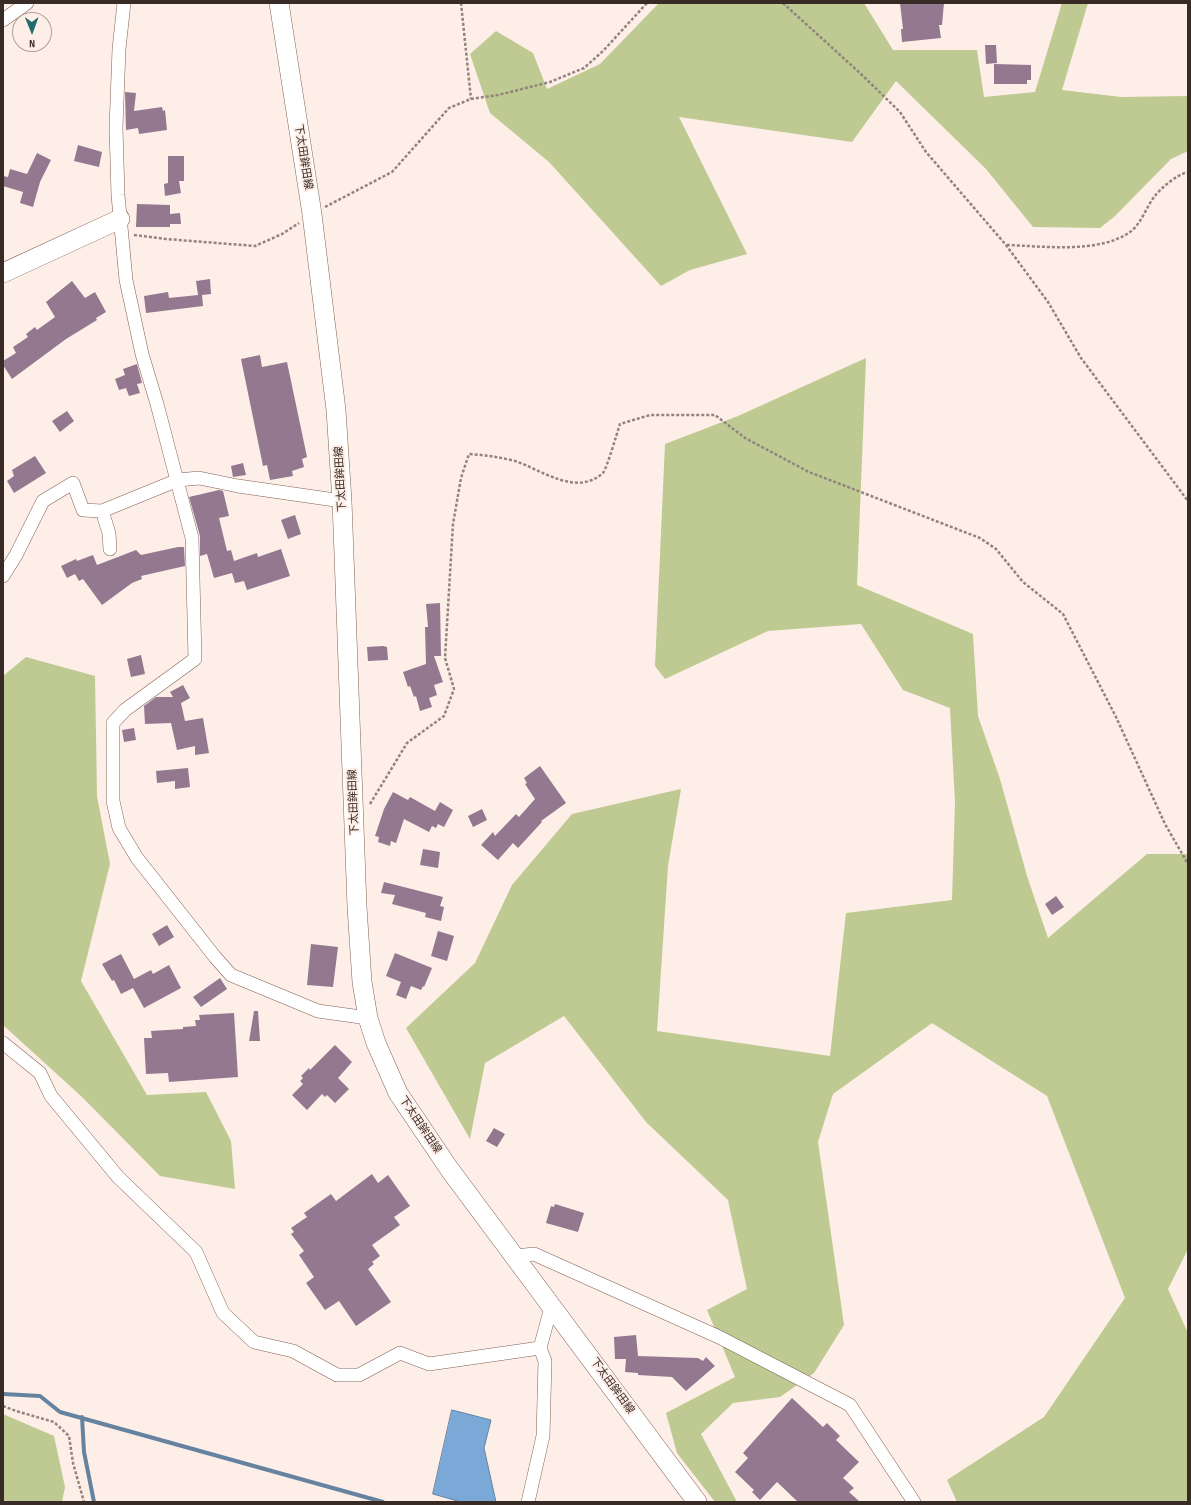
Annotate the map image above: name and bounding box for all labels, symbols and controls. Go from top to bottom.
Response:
north arrow [12,12,52,52]
text: N [29,37,35,50]
street label: 下太田鉾田線 [291,123,315,191]
street label: 下太田鉾田線 [333,446,349,512]
street label: 下太田鉾田線 [346,769,362,835]
street label: 下太田鉾田線 [396,1094,444,1156]
street label: 下太田鉾田線 [587,1355,637,1417]

